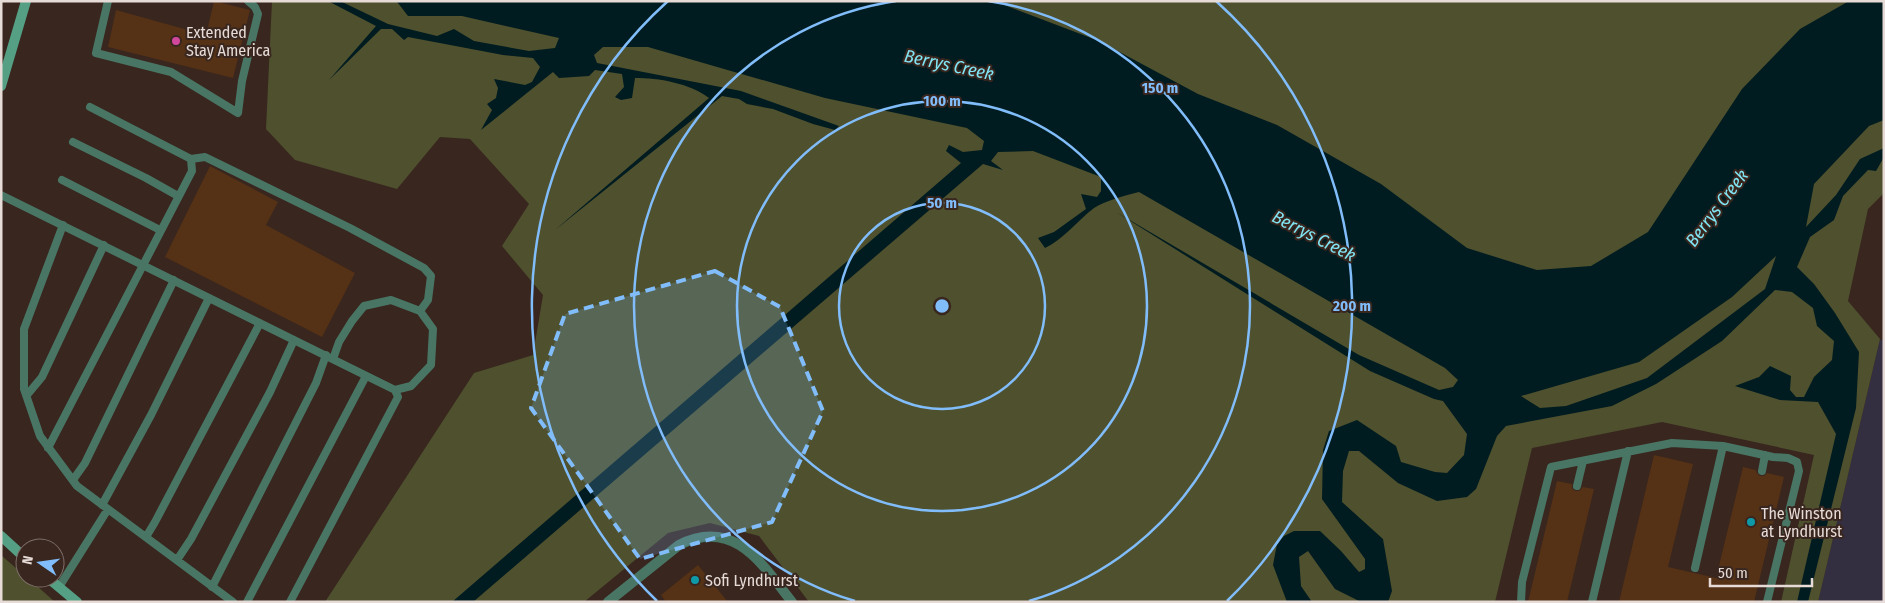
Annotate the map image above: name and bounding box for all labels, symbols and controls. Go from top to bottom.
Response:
place label: Extended Stay America [186,23,270,60]
marker: Extended Stay America [170,35,182,47]
water label: Berrys Creek [902,45,996,85]
text: 150 m [1142,79,1178,97]
text: 100 m [923,92,961,110]
water label: Berrys Creek [1681,165,1753,251]
text: 50 m [927,194,957,212]
water label: Berrys Creek [1268,206,1360,266]
centre of rings [933,297,951,315]
text: 200 m [1332,297,1371,315]
place label: The Winston at Lyndhurst [1761,504,1843,541]
marker: The Winston at Lyndhurst [1745,516,1757,528]
north arrow [15,538,65,588]
text: N [19,554,37,566]
scale bar [1710,556,1812,588]
text: 50 m [1718,564,1748,582]
place label: Sofi Lyndhurst [705,571,799,590]
marker: Sofi Lyndhurst [689,574,701,586]

